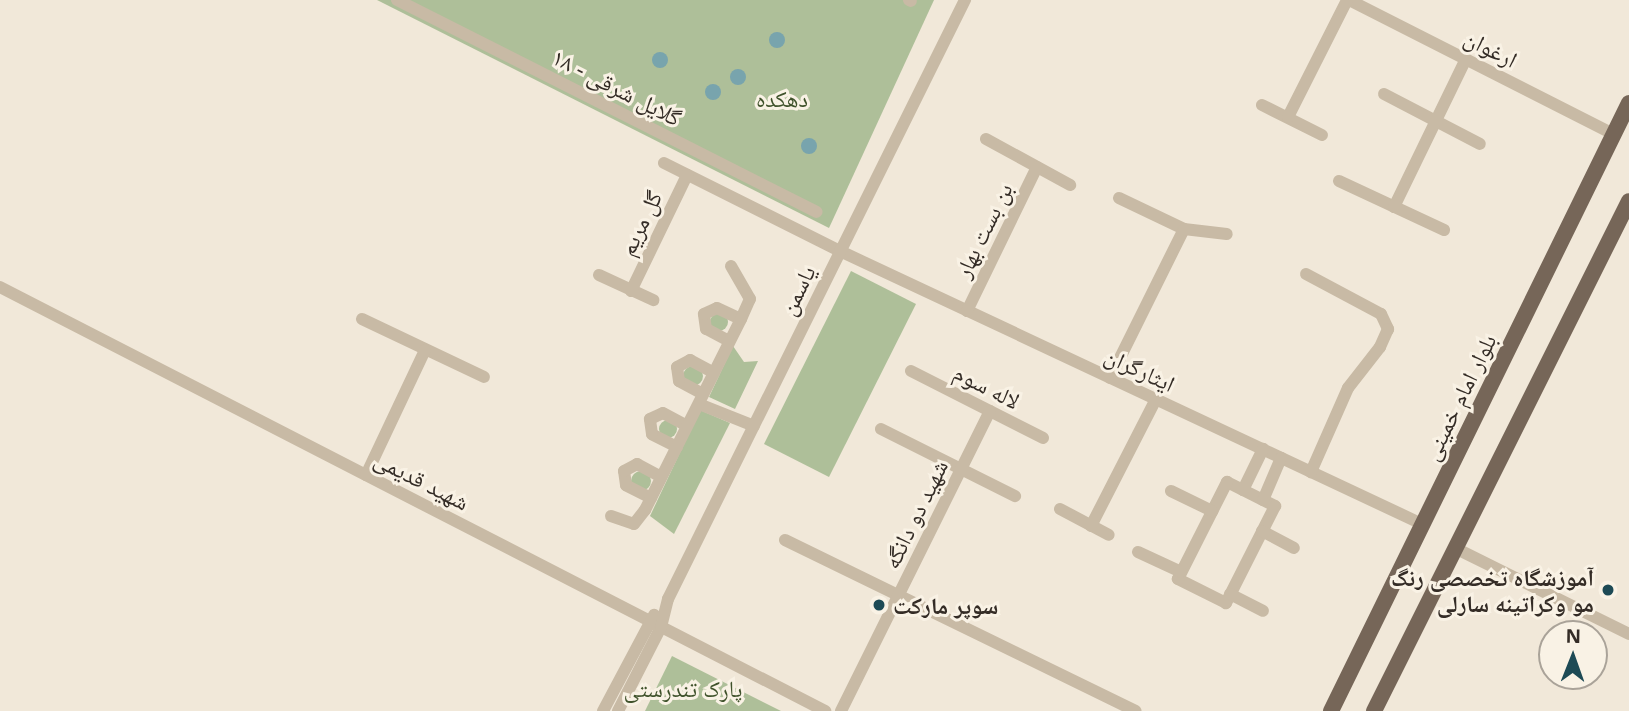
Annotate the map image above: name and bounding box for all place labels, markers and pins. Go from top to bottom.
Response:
place label: آموزشگاه تخصصی رنگ مو وکراتینه سارلی [1391,563,1594,617]
marker: آموزشگاه تخصصی رنگ مو وکراتینه سارلی [1600,582,1616,598]
place label: سوپر مارکت [893,591,998,619]
marker: سوپر مارکت [871,597,887,613]

